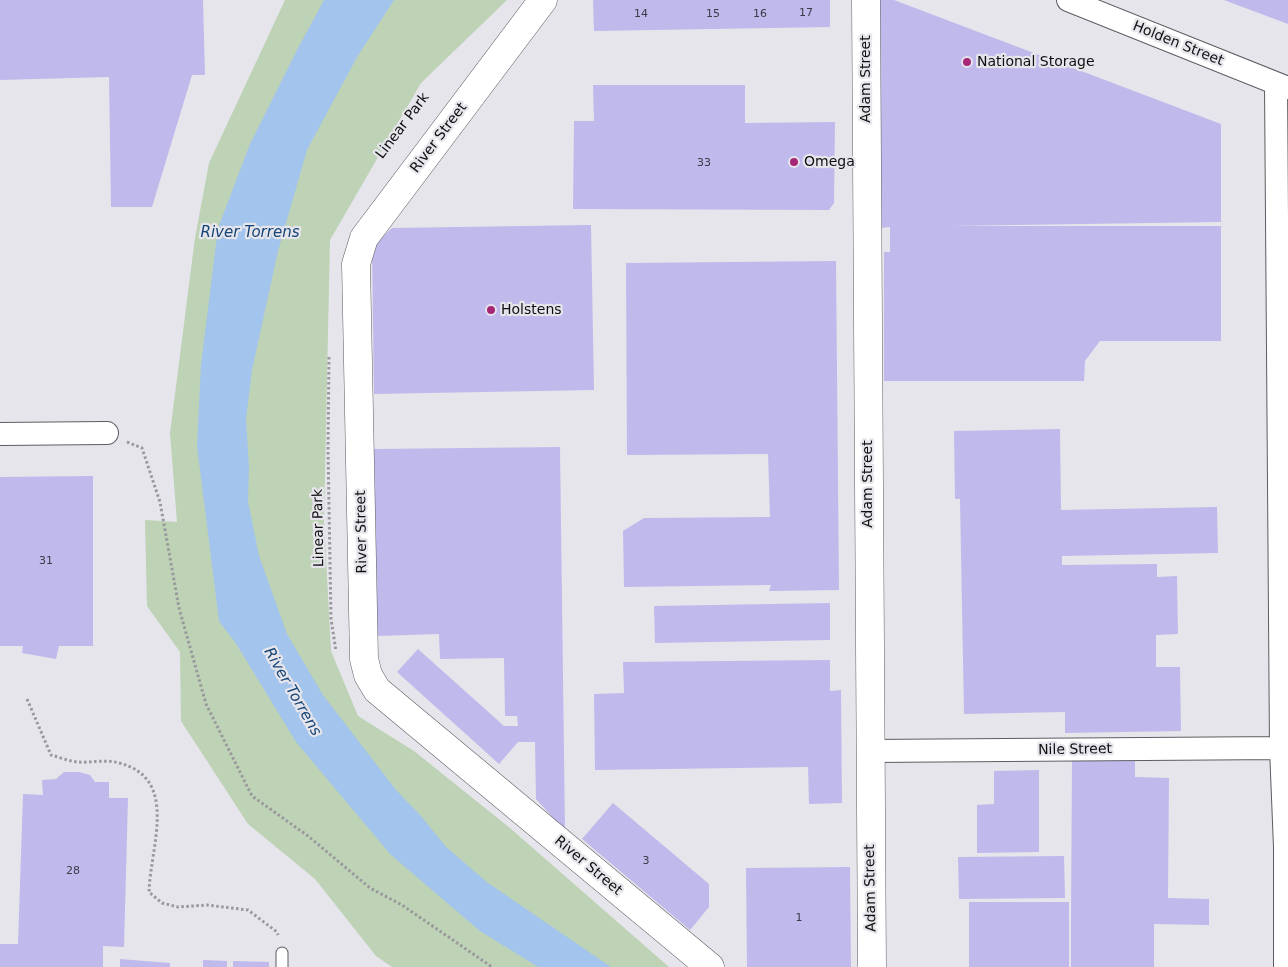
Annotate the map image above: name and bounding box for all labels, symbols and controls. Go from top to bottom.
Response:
house number: 17 [799,6,813,20]
house number: 14 [634,7,648,21]
house number: 15 [706,7,720,21]
house number: 16 [753,7,767,21]
street label: Holden Street [1130,18,1226,70]
street label: Adam Street [858,35,874,123]
place label: National Storage [977,54,1095,70]
marker: National Storage [961,56,973,68]
street label: Linear Park [373,90,433,162]
street label: River Street [407,100,471,176]
place label: Omega [804,154,855,170]
house number: 33 [697,156,711,170]
marker: Omega [788,156,800,168]
water label: River Torrens [200,224,300,242]
place label: Holstens [501,302,562,318]
marker: Holstens [485,304,497,316]
street label: Adam Street [860,440,876,528]
street label: Linear Park [310,489,328,567]
street label: River Street [353,490,371,574]
house number: 31 [39,554,53,568]
water label: River Torrens [259,645,325,739]
street label: Nile Street [1038,741,1112,759]
street label: River Street [551,833,625,899]
street label: Adam Street [862,844,880,932]
house number: 3 [643,854,649,868]
house number: 28 [66,864,80,878]
house number: 1 [796,911,802,925]

